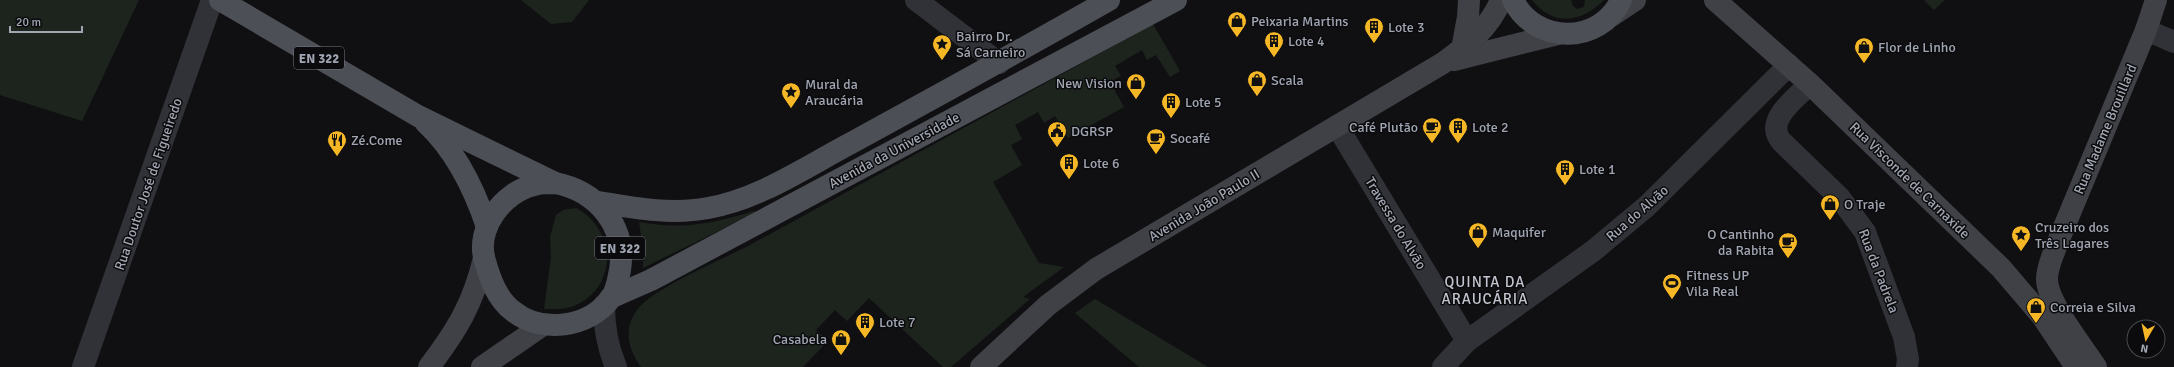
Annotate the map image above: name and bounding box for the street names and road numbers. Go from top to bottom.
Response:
road number: EN 322 [294,47,344,69]
street label: Rua Madame Brouillard [2070,62,2141,197]
street label: Rua Doutor José de Figueiredo [111,96,186,273]
street label: Avenida da Universidade [826,109,963,192]
street label: Rua Visconde de Carnaxide [1846,119,1973,242]
street label: Avenida João Paulo II [1146,166,1263,245]
street label: Travessa do Alvão [1361,174,1430,272]
street label: Rua do Alvão [1603,182,1672,245]
street label: Rua da Padrela [1855,227,1902,316]
road number: EN 322 [595,237,645,259]

